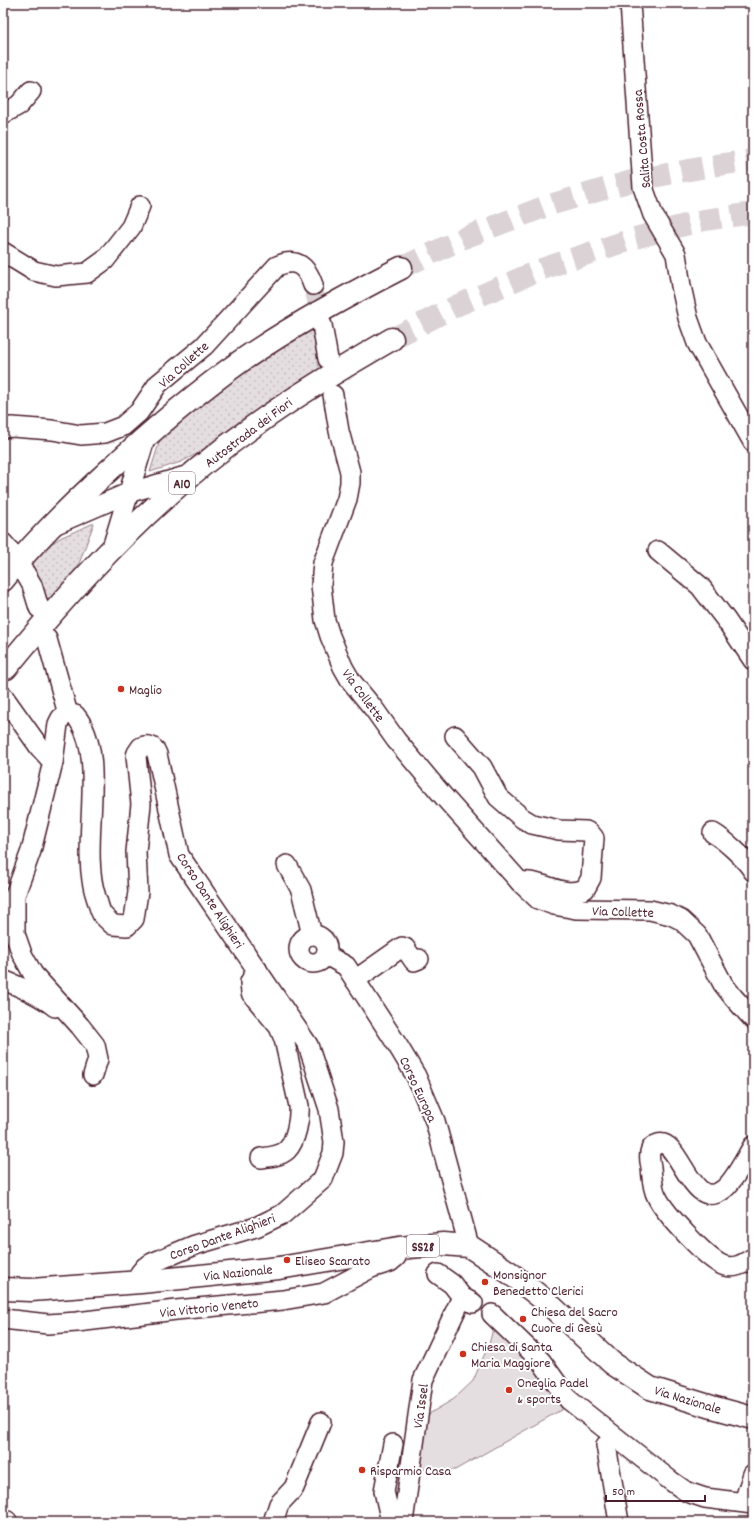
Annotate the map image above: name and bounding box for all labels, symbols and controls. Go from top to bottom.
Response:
street label: Salita Costa Rossa [629,88,657,189]
street label: Via Collette [155,337,214,394]
street label: Autostrada dei Fiori [201,394,298,473]
road number: A10 [169,472,195,494]
street label: Via Collette [336,665,389,727]
place label: Maglio [129,681,162,701]
marker: Maglio [116,684,126,694]
street label: Corso Dante Alighieri [171,849,248,953]
street label: Via Collette [592,902,654,924]
street label: Corso Europa [393,1054,441,1126]
street label: Corso Dante Alighieri [167,1209,279,1266]
road number: SS28 [407,1235,439,1257]
place label: Eliseo Scarato [295,1252,370,1272]
marker: Eliseo Scarato [282,1255,292,1265]
street label: Via Nazionale [203,1260,274,1288]
place label: Monsignor Benedetto Clerici [493,1266,584,1302]
marker: Monsignor Benedetto Clerici [480,1277,490,1287]
street label: Via Vittorio Veneto [159,1294,260,1324]
place label: Chiesa del Sacro Cuore di Gesù [531,1303,618,1339]
marker: Chiesa del Sacro Cuore di Gesù [518,1314,528,1324]
place label: Chiesa di Santa Maria Maggiore [471,1338,552,1374]
marker: Chiesa di Santa Maria Maggiore [458,1349,468,1359]
place label: Oneglia Padel & sports [517,1374,589,1410]
street label: Via Nazionale [651,1381,723,1421]
street label: Via Issel [409,1382,435,1430]
marker: Oneglia Padel & sports [504,1385,514,1395]
place label: Risparmio Casa [370,1462,451,1482]
marker: Risparmio Casa [357,1465,367,1475]
scale bar [606,1477,705,1503]
text: 50 m [612,1484,635,1501]

